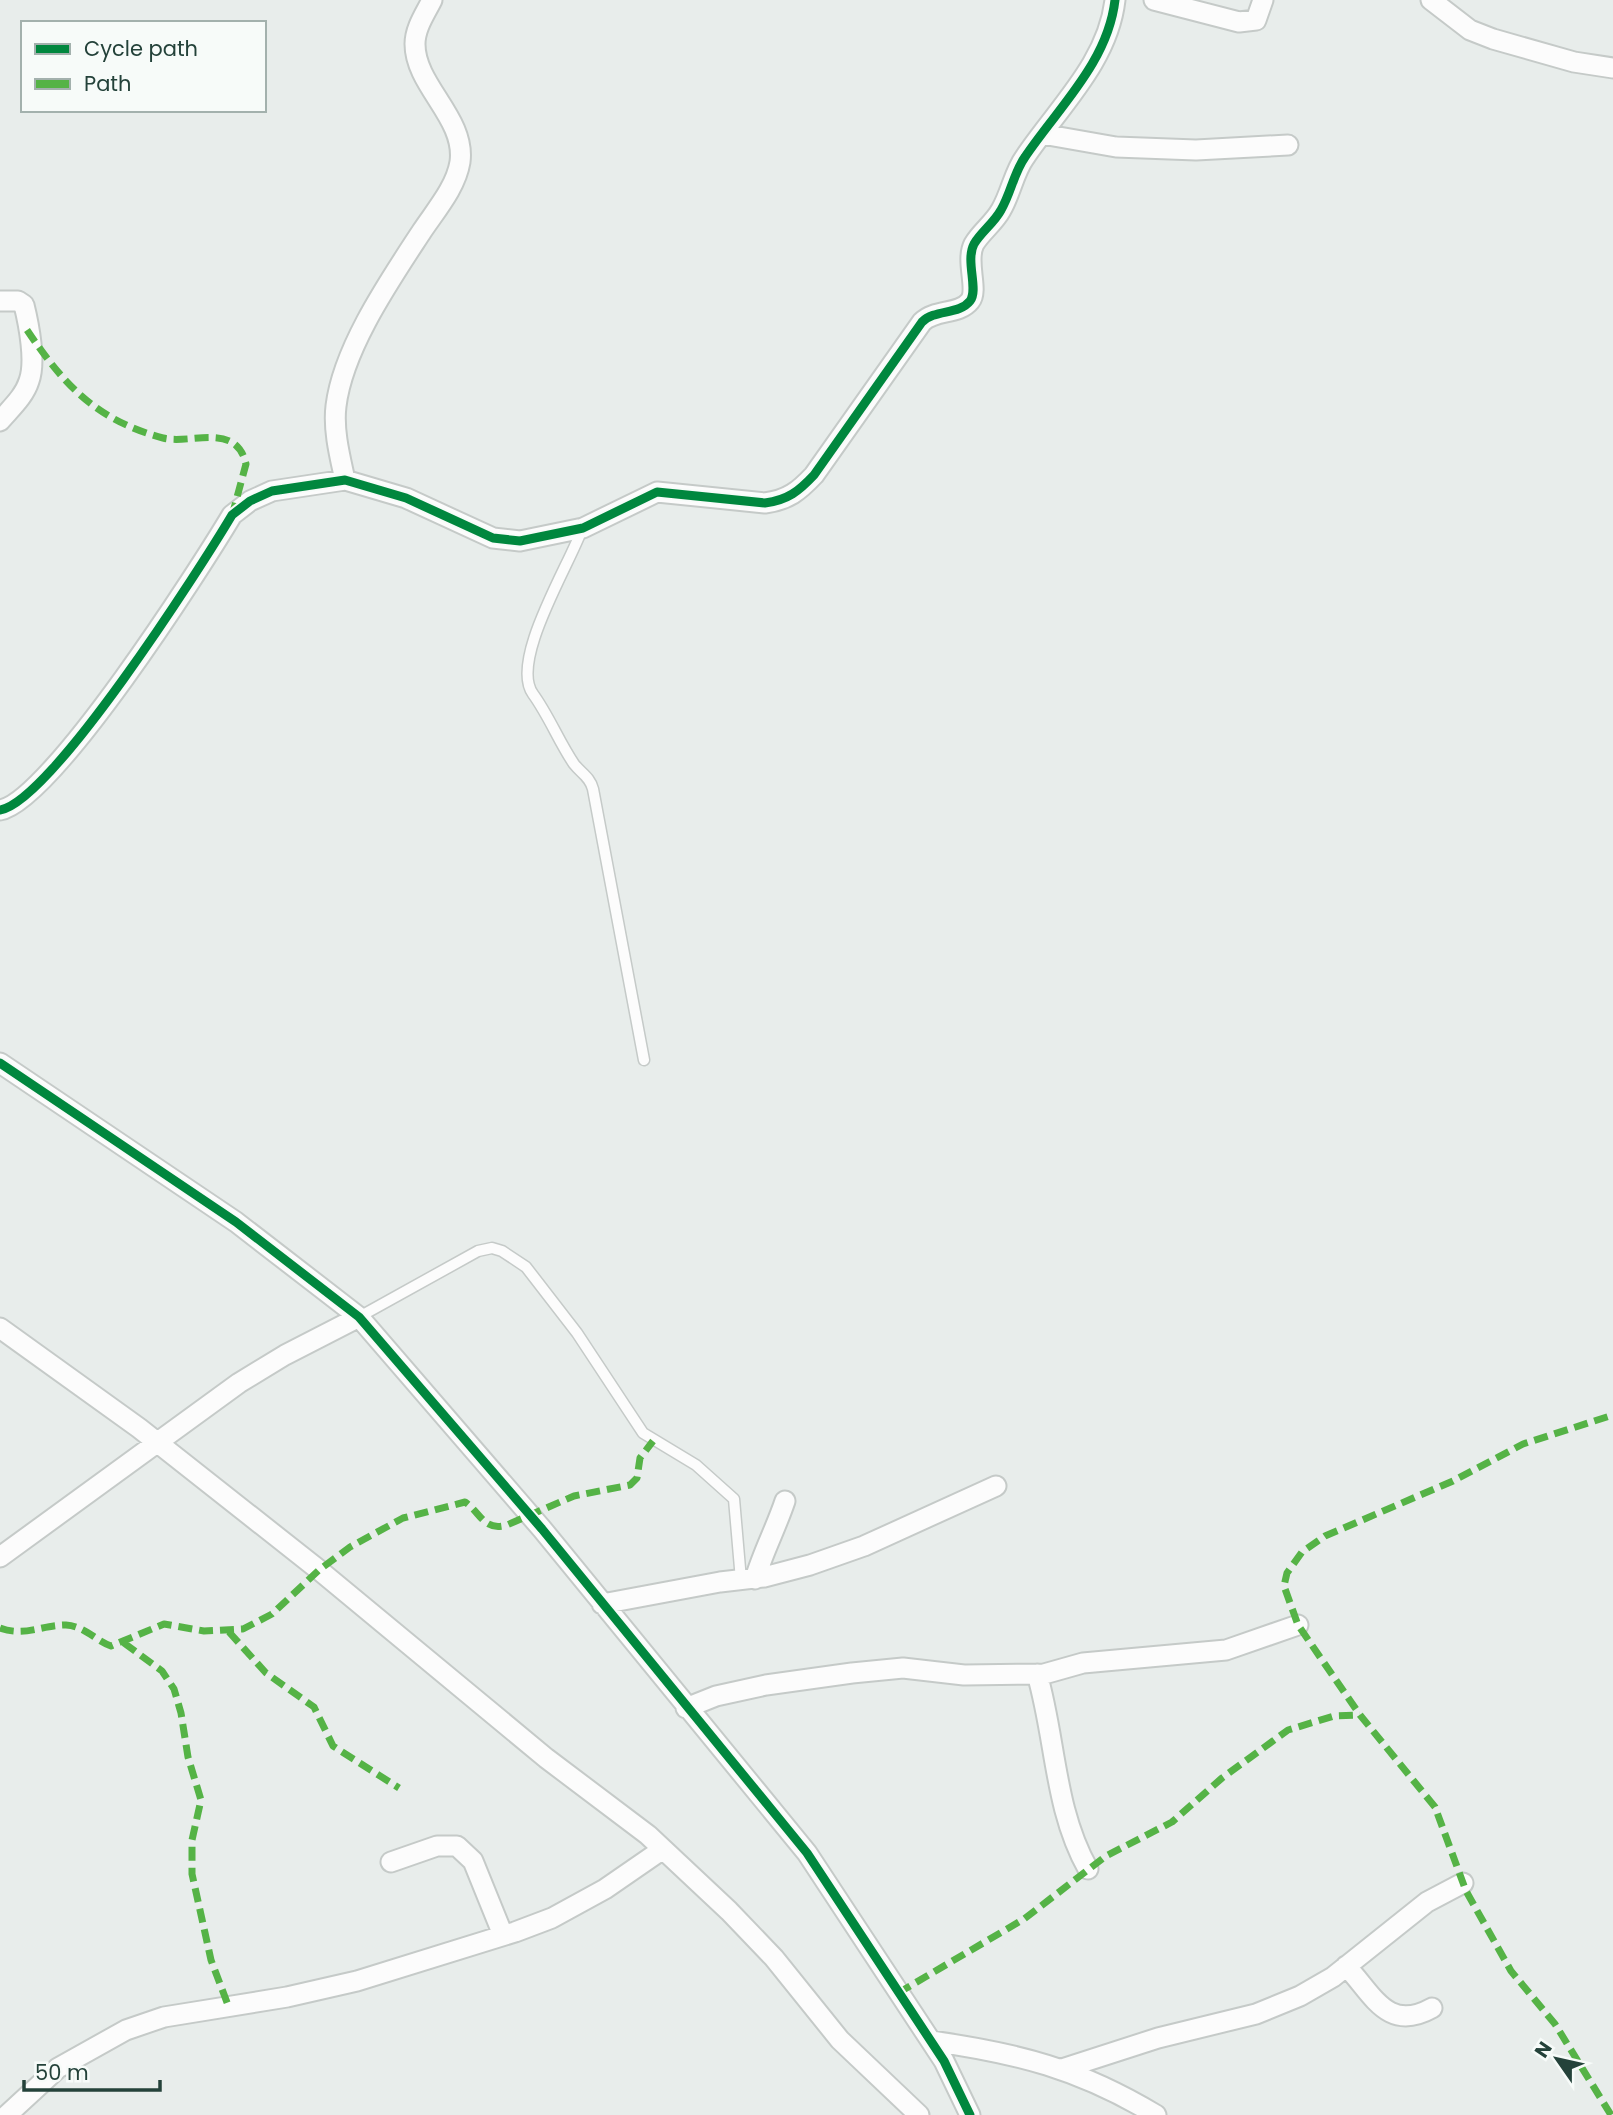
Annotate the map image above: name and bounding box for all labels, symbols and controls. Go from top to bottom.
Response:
legend [21,21,266,112]
text: Cycle path [84,34,198,63]
text: Path [84,69,131,98]
north arrow [1522,2024,1592,2094]
text: N [1528,2036,1559,2063]
scale bar [24,2048,161,2092]
text: 50 m [35,2058,89,2087]

